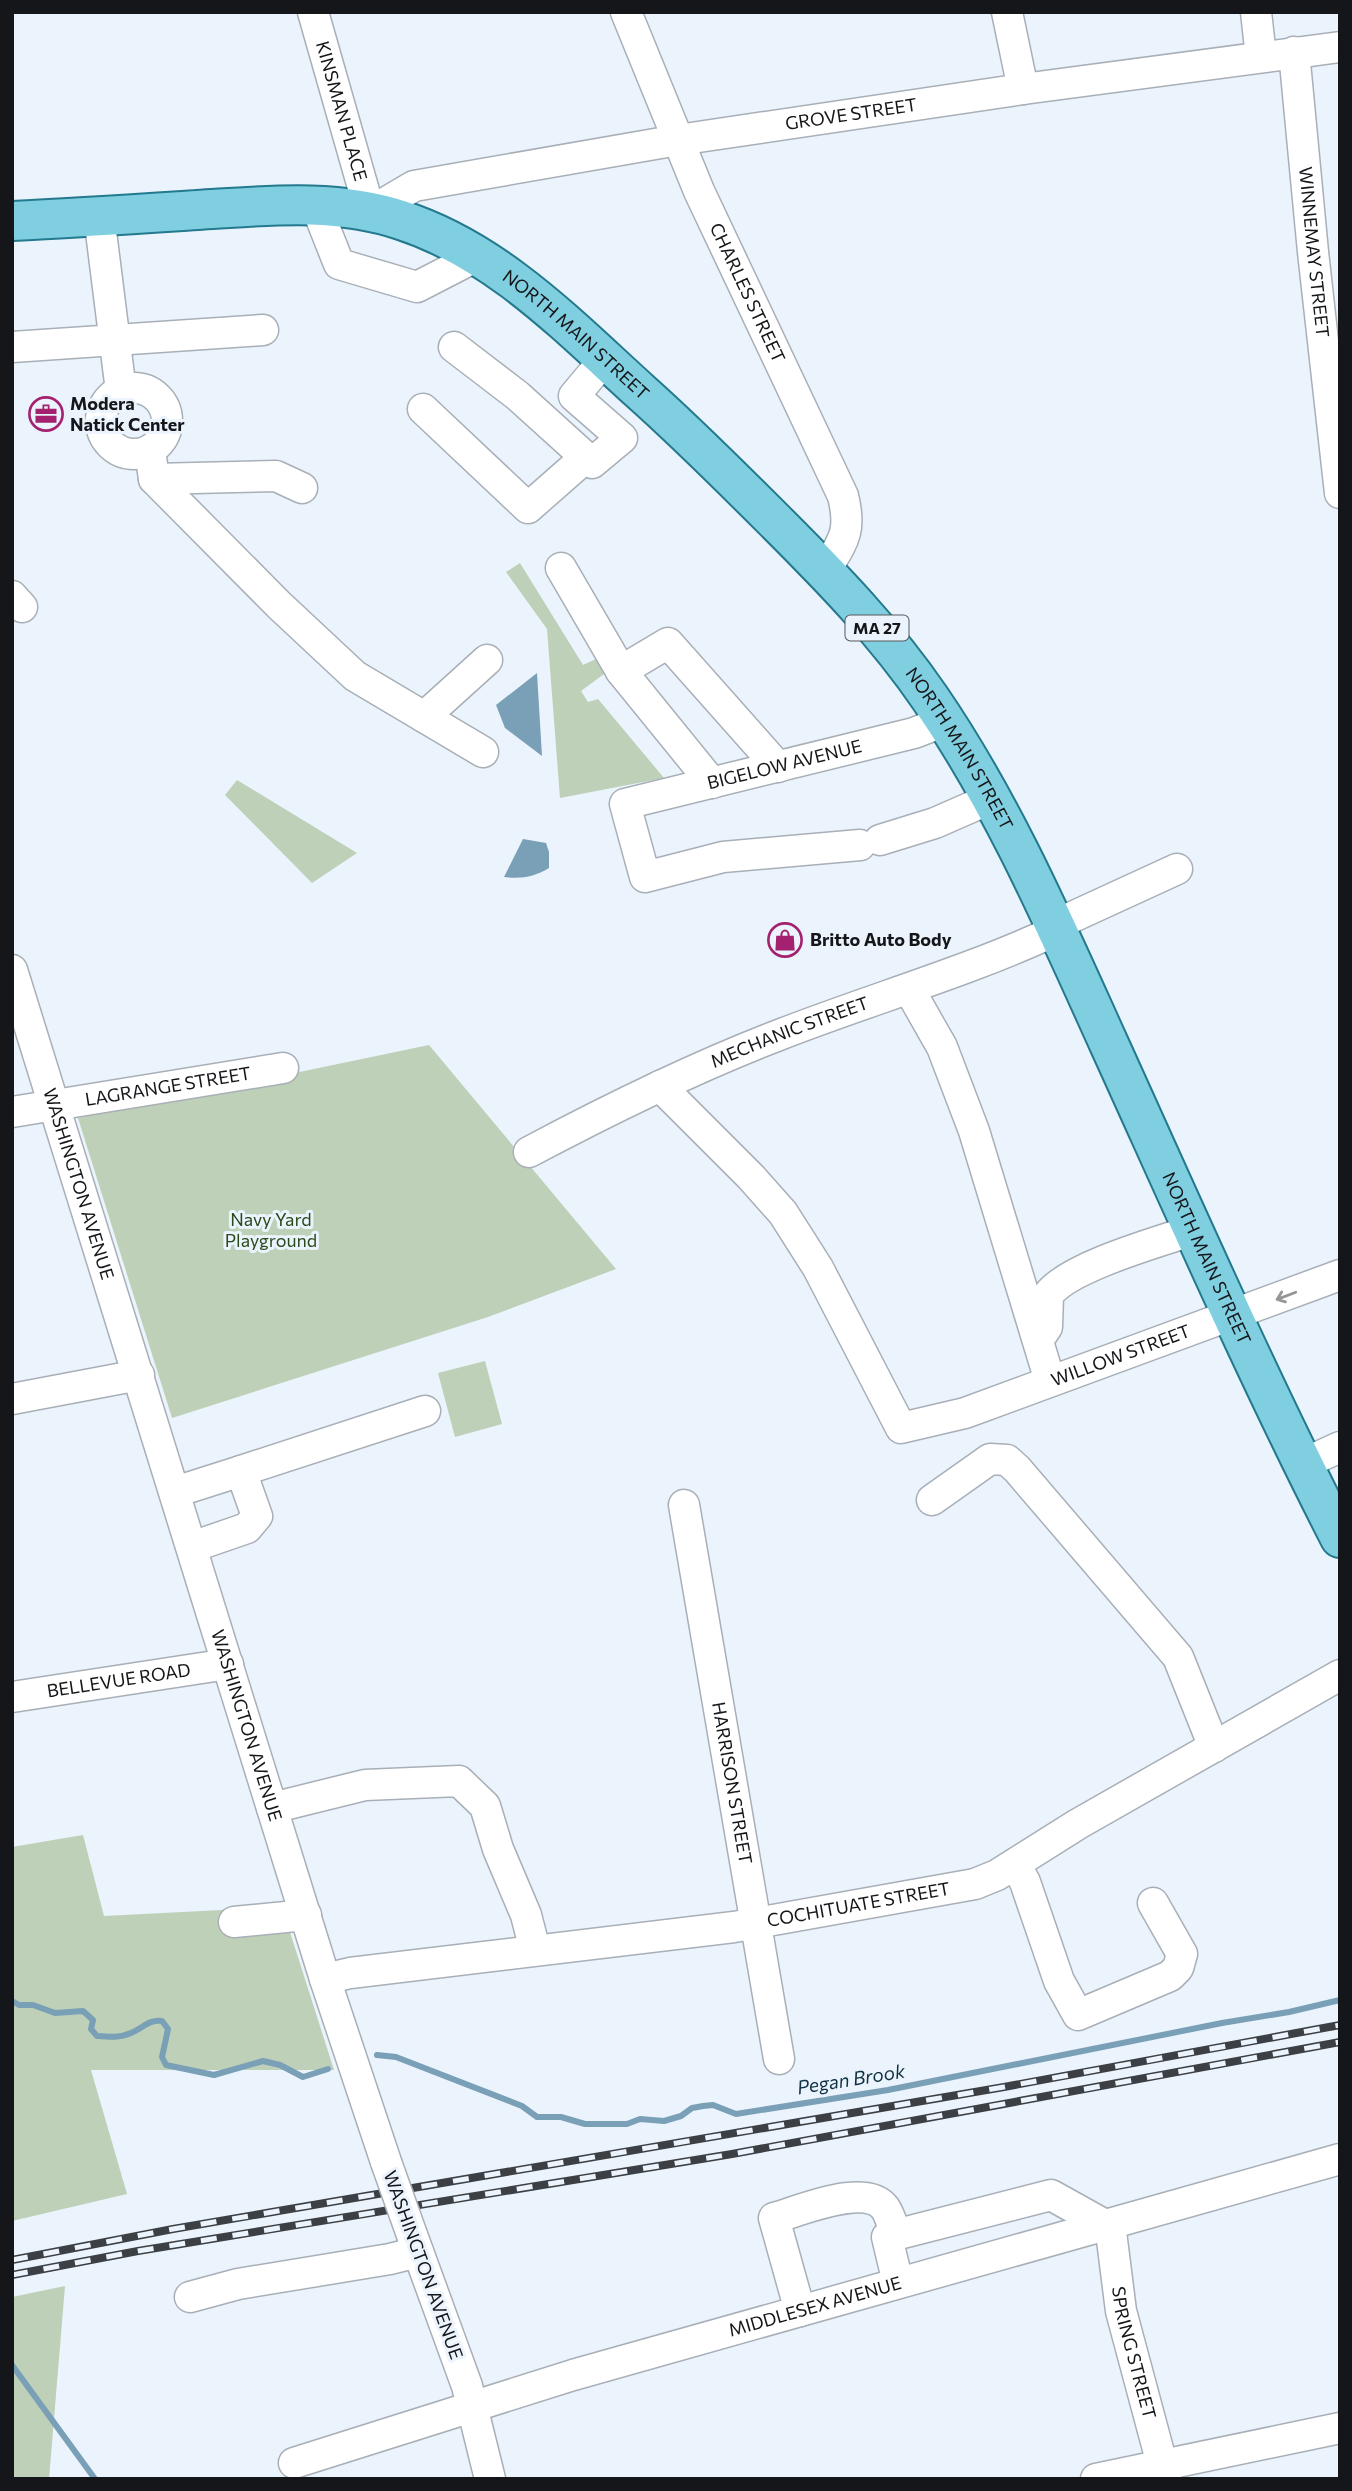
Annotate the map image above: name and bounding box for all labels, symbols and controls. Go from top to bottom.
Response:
street label: KINSMAN PLACE [312,38,373,183]
street label: GROVE STREET [784,93,918,134]
street label: WINNEMAY STREET [1295,166,1334,338]
street label: CHARLES STREET [706,219,790,366]
street label: NORTH MAIN STREET [499,264,654,404]
place label: Modera Natick Center [70,392,185,435]
office icon: Modera Natick Center [27,395,65,433]
road number: MA 27 [846,615,908,640]
street label: NORTH MAIN STREET [902,662,1018,833]
street label: BIGELOW AVENUE [705,734,864,793]
shop icon: Britto Auto Body [766,921,804,959]
place label: Britto Auto Body [810,928,952,950]
street label: MECHANIC STREET [707,991,871,1072]
street label: LAGRANGE STREET [83,1061,252,1110]
street label: WASHINGTON AVENUE [39,1085,119,1282]
street label: NORTH MAIN STREET [1158,1168,1256,1348]
park label: Navy Yard Playground [225,1208,317,1251]
one-way arrow [1276,1290,1298,1303]
street label: WILLOW STREET [1048,1319,1193,1390]
street label: WASHINGTON AVENUE [207,1627,287,1824]
street label: BELLEVUE ROAD [45,1658,192,1702]
street label: HARRISON STREET [708,1700,757,1866]
street label: COCHITUATE STREET [765,1877,952,1931]
water label: Pegan Brook [795,2059,907,2098]
street label: WASHINGTON AVENUE [380,2167,468,2362]
street label: MIDDLESEX AVENUE [726,2271,904,2341]
street label: SPRING STREET [1108,2285,1161,2421]

